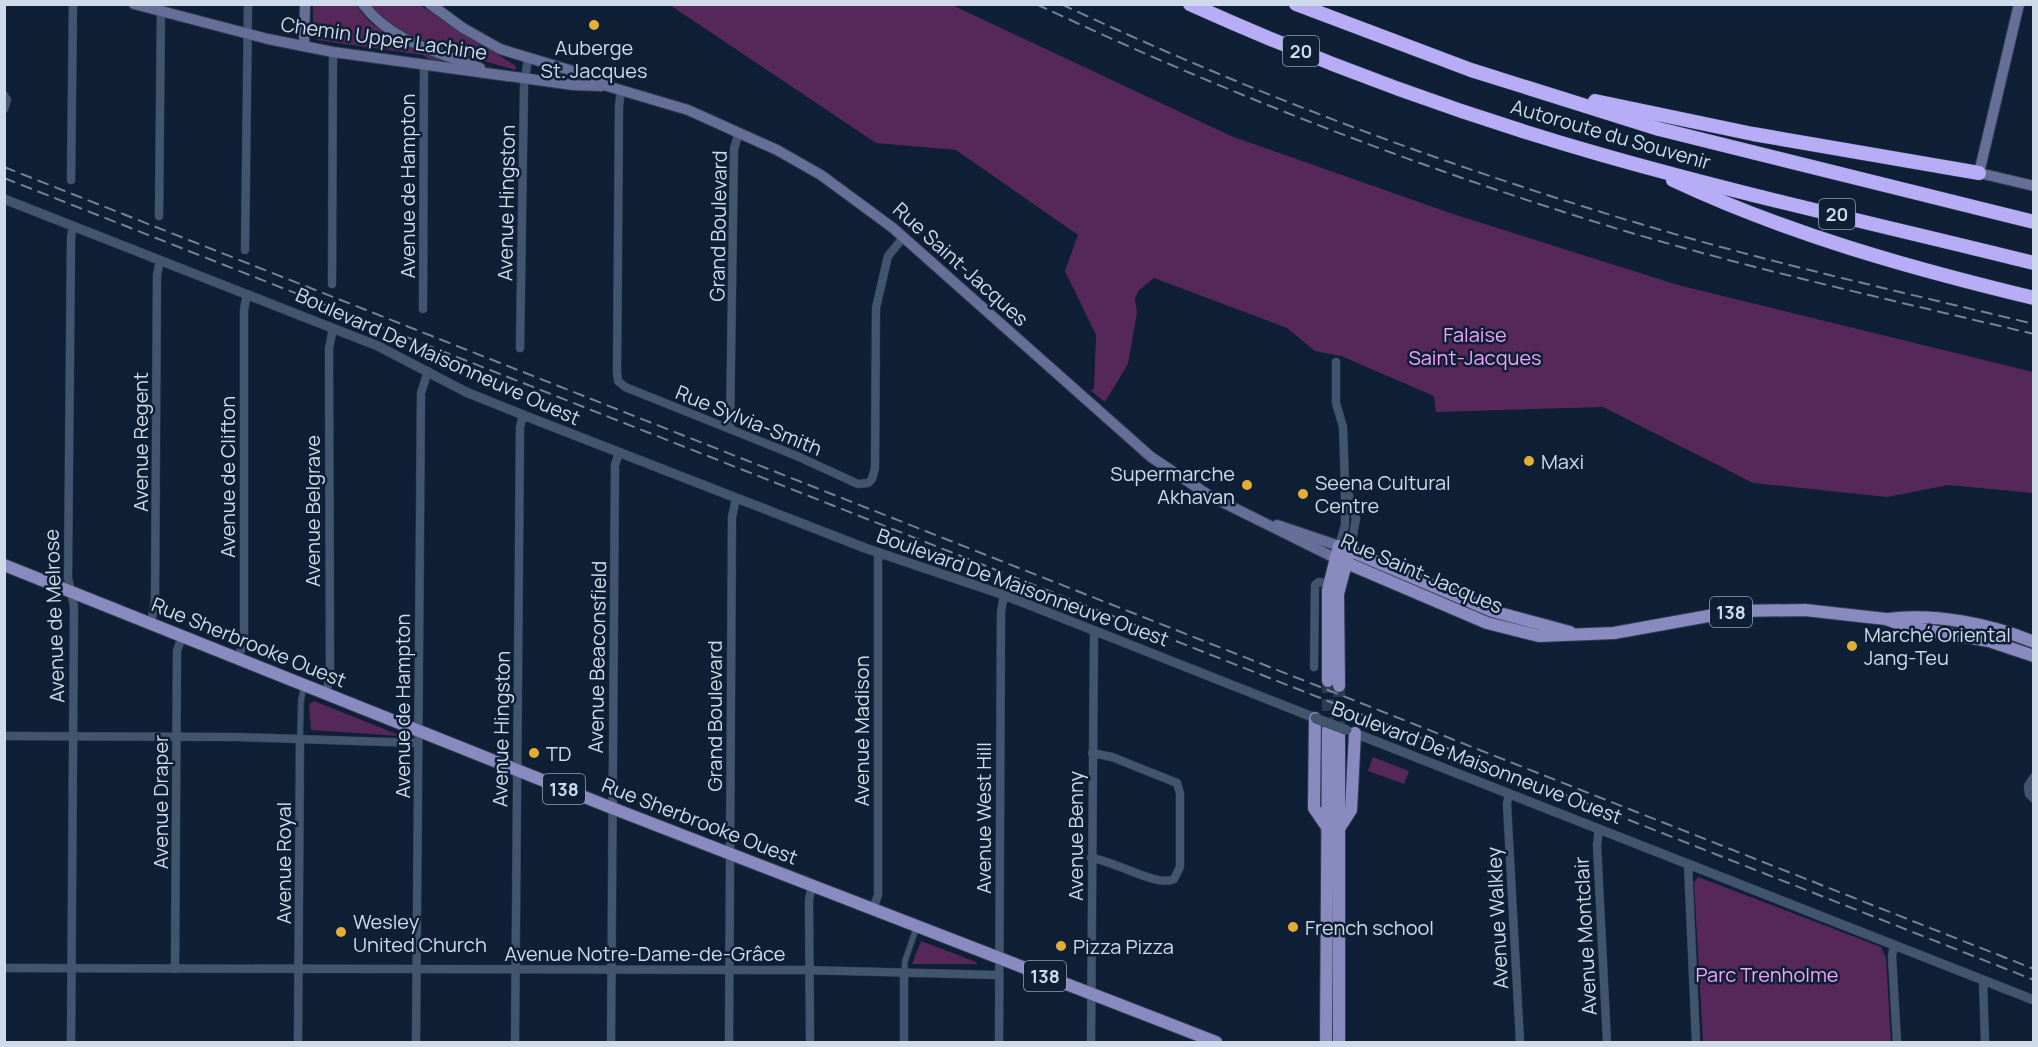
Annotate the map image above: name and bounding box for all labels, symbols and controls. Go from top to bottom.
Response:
street label: Chemin Upper Lachine [279,10,489,66]
marker: Auberge St. Jacques [587,18,601,32]
place label: Auberge St. Jacques [541,34,647,84]
road number: 20 [1283,36,1319,66]
street label: Autoroute du Souvenir [1508,93,1714,175]
street label: Avenue de Hampton [394,94,421,278]
street label: Avenue Hingston [491,125,521,281]
street label: Grand Boulevard [703,150,733,302]
street label: Rue Saint-Jacques [888,196,1034,332]
road number: 20 [1819,199,1855,229]
street label: Boulevard De Maisonneuve Ouest [291,281,585,431]
park label: Falaise Saint-Jacques [1408,321,1542,371]
street label: Avenue Regent [127,372,154,512]
street label: Rue Sylvia-Smith [672,378,826,462]
street label: Avenue de Clifton [214,396,241,558]
street label: Avenue Belgrave [299,435,326,587]
place label: Maxi [1541,448,1584,475]
marker: Maxi [1522,454,1536,468]
place label: Supermarche Akhavan [1110,460,1235,510]
place label: Seena Cultural Centre [1315,469,1451,519]
marker: Supermarche Akhavan [1240,478,1254,492]
marker: Seena Cultural Centre [1296,487,1310,501]
street label: Boulevard De Maisonneuve Ouest [873,522,1173,652]
street label: Rue Saint-Jacques [1337,527,1507,619]
street label: Avenue de Melrose [37,529,71,703]
street label: Avenue Beaconsfield [582,560,612,754]
street label: Rue Sherbrooke Ouest [148,591,350,693]
road number: 138 [1710,597,1752,627]
street label: Avenue de Hampton [389,614,416,798]
place label: Marché Oriental Jang-Teu [1864,621,2011,671]
marker: Marché Oriental Jang-Teu [1845,639,1859,653]
street label: Grand Boulevard [701,640,728,792]
street label: Avenue Hingston [486,651,516,807]
street label: Avenue Madison [848,655,875,807]
street label: Boulevard De Maisonneuve Ouest [1328,694,1626,830]
street label: Avenue Draper [147,735,174,869]
place label: TD [546,740,571,767]
street label: Avenue West Hill [970,742,997,894]
marker: TD [527,746,541,760]
street label: Rue Sherbrooke Ouest [598,771,802,871]
street label: Avenue Benny [1062,771,1089,901]
road number: 138 [543,774,585,804]
street label: Avenue Royal [270,802,297,924]
street label: Avenue Walkley [1480,846,1514,990]
street label: Avenue Montclair [1567,856,1603,1016]
place label: Wesley United Church [353,908,487,958]
place label: French school [1305,914,1434,941]
marker: French school [1286,920,1300,934]
marker: Wesley United Church [334,925,348,939]
place label: Pizza Pizza [1073,933,1174,960]
marker: Pizza Pizza [1054,939,1068,953]
street label: Avenue Notre-Dame-de-Grâce [504,940,786,967]
road number: 138 [1024,961,1066,991]
park label: Parc Trenholme [1696,961,1838,988]

